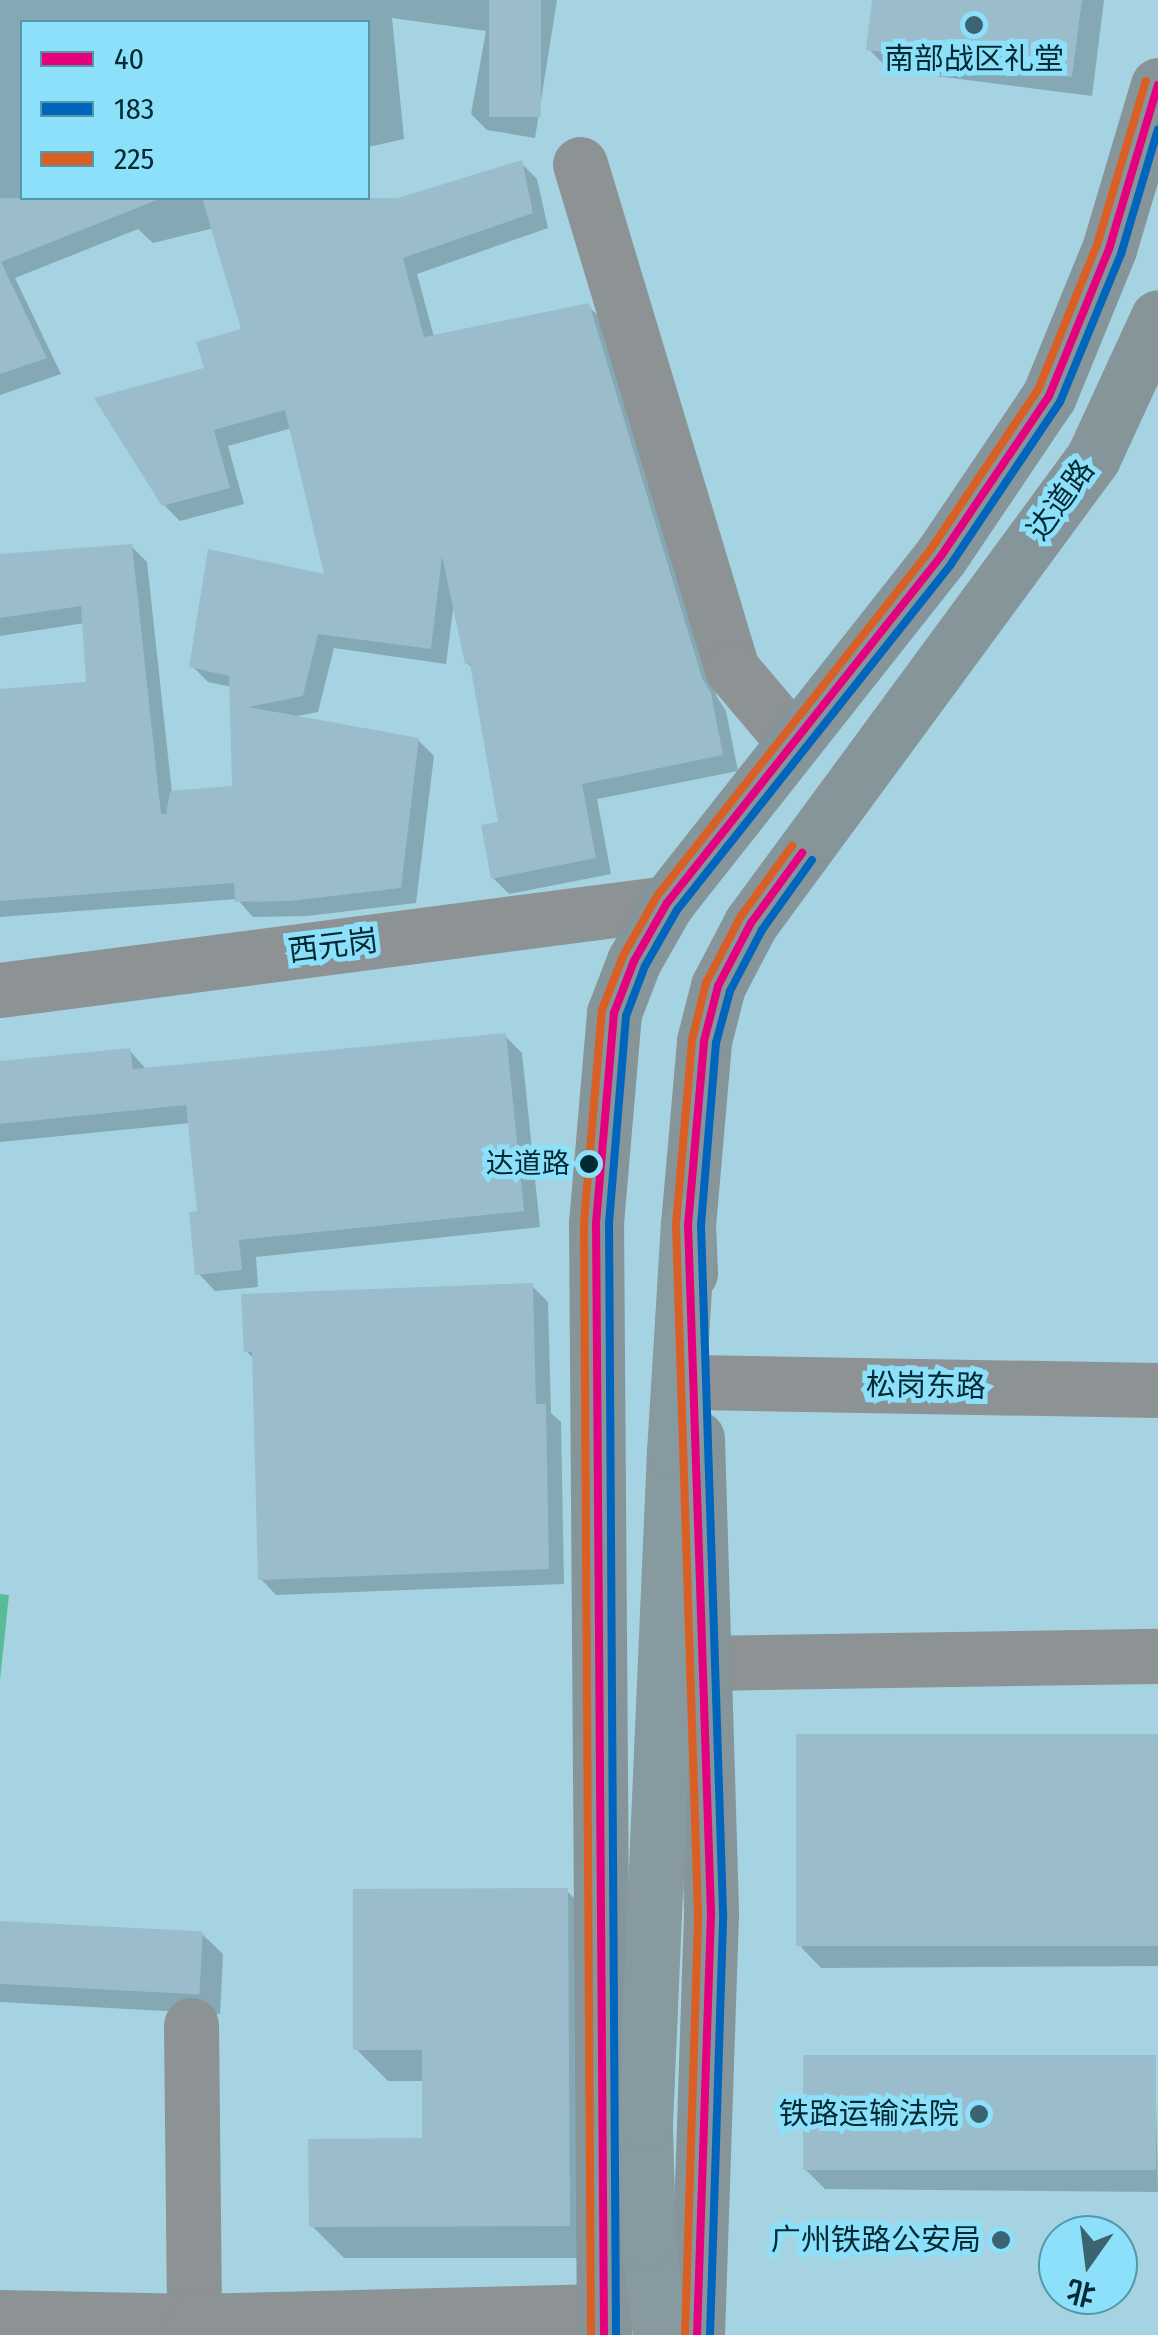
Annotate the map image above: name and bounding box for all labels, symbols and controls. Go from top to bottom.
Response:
marker: 南部战区礼堂 [963,14,985,36]
legend [20,20,370,200]
text: 40 [114,41,144,77]
place label: 南部战区礼堂 [884,41,1064,77]
text: 183 [114,91,154,127]
text: 225 [114,141,154,177]
street label: 达道路 [1020,453,1102,547]
street label: 西元岗 [286,923,380,969]
place label: 达道路 [486,1147,570,1181]
marker: 达道路 [579,1154,599,1174]
street label: 松岗东路 [866,1367,986,1405]
place label: 铁路运输法院 [779,2096,959,2132]
marker: 铁路运输法院 [968,2103,990,2125]
north arrow [1038,2215,1138,2315]
place label: 广州铁路公安局 [771,2222,981,2258]
marker: 广州铁路公安局 [990,2229,1012,2251]
text: 北 [1064,2273,1099,2312]

